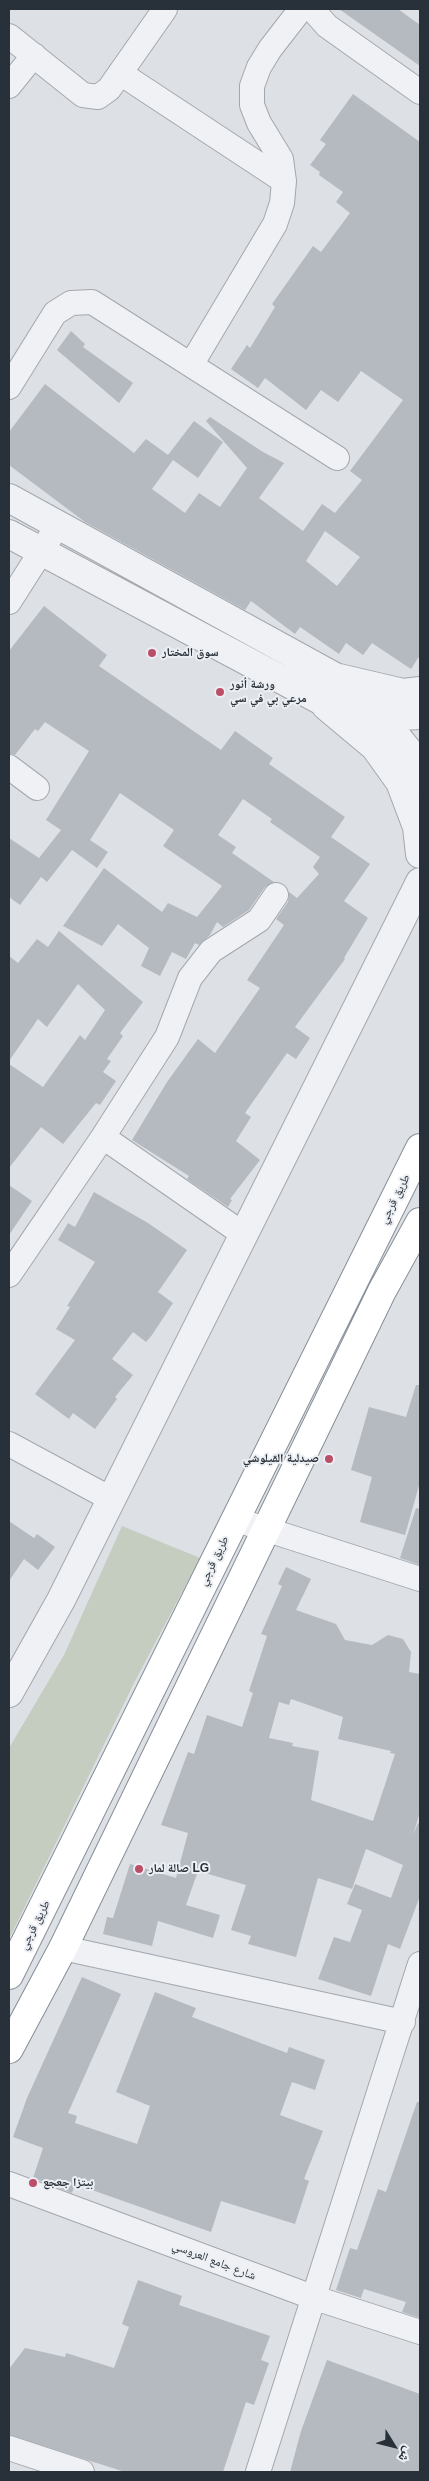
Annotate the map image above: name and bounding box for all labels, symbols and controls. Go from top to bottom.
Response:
place label: سوق المختار [162,646,219,660]
marker: سوق المختار [146,647,158,659]
place label: ورشة أنور مرعي بي في سي [230,678,307,706]
marker: ورشة أنور مرعي بي في سي [214,686,226,698]
street label: طريق قرجي [376,1172,414,1226]
place label: صيدلية القيلوشي [243,1452,319,1466]
marker: صيدلية القيلوشي [323,1453,335,1465]
street label: طريق قرجي [196,1534,232,1588]
place label: صالة لمار LG [149,1862,209,1876]
marker: صالة لمار LG [133,1863,145,1875]
street label: طريق قرجي [16,1898,54,1952]
place label: بيتزا جعجع [43,2176,93,2190]
marker: بيتزا جعجع [27,2177,39,2189]
street label: شارع جامع العروسي [170,2238,258,2284]
north arrow [369,2421,419,2471]
text: ش [395,2444,417,2466]

